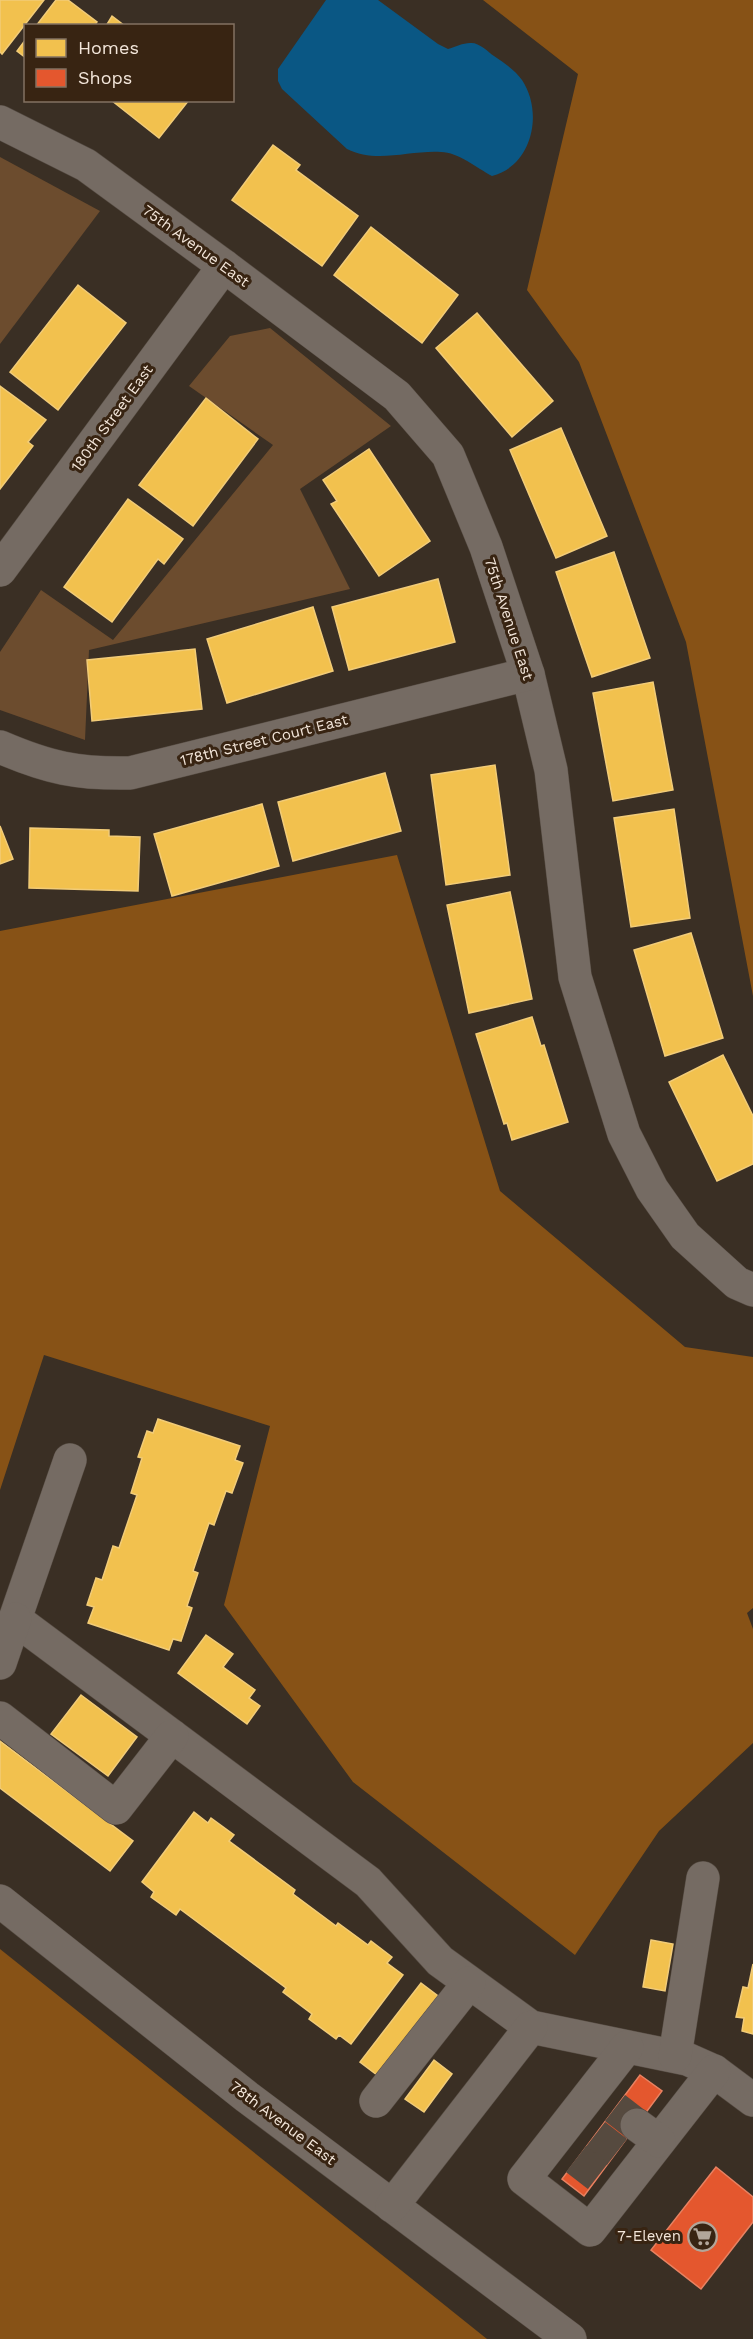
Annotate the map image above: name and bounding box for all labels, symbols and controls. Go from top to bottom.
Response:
legend [24,24,234,102]
text: Homes [78,37,139,58]
text: Shops [78,67,132,88]
street label: 75th Avenue East [139,201,254,291]
street label: 180th Street East [67,361,157,475]
street label: 75th Avenue East [481,556,538,683]
street label: 178th Street Court East [178,710,350,770]
street label: 78th Avenue East [227,2077,340,2169]
supermarket icon: 7-Eleven [686,2220,718,2252]
place label: 7-Eleven [617,2227,681,2245]

